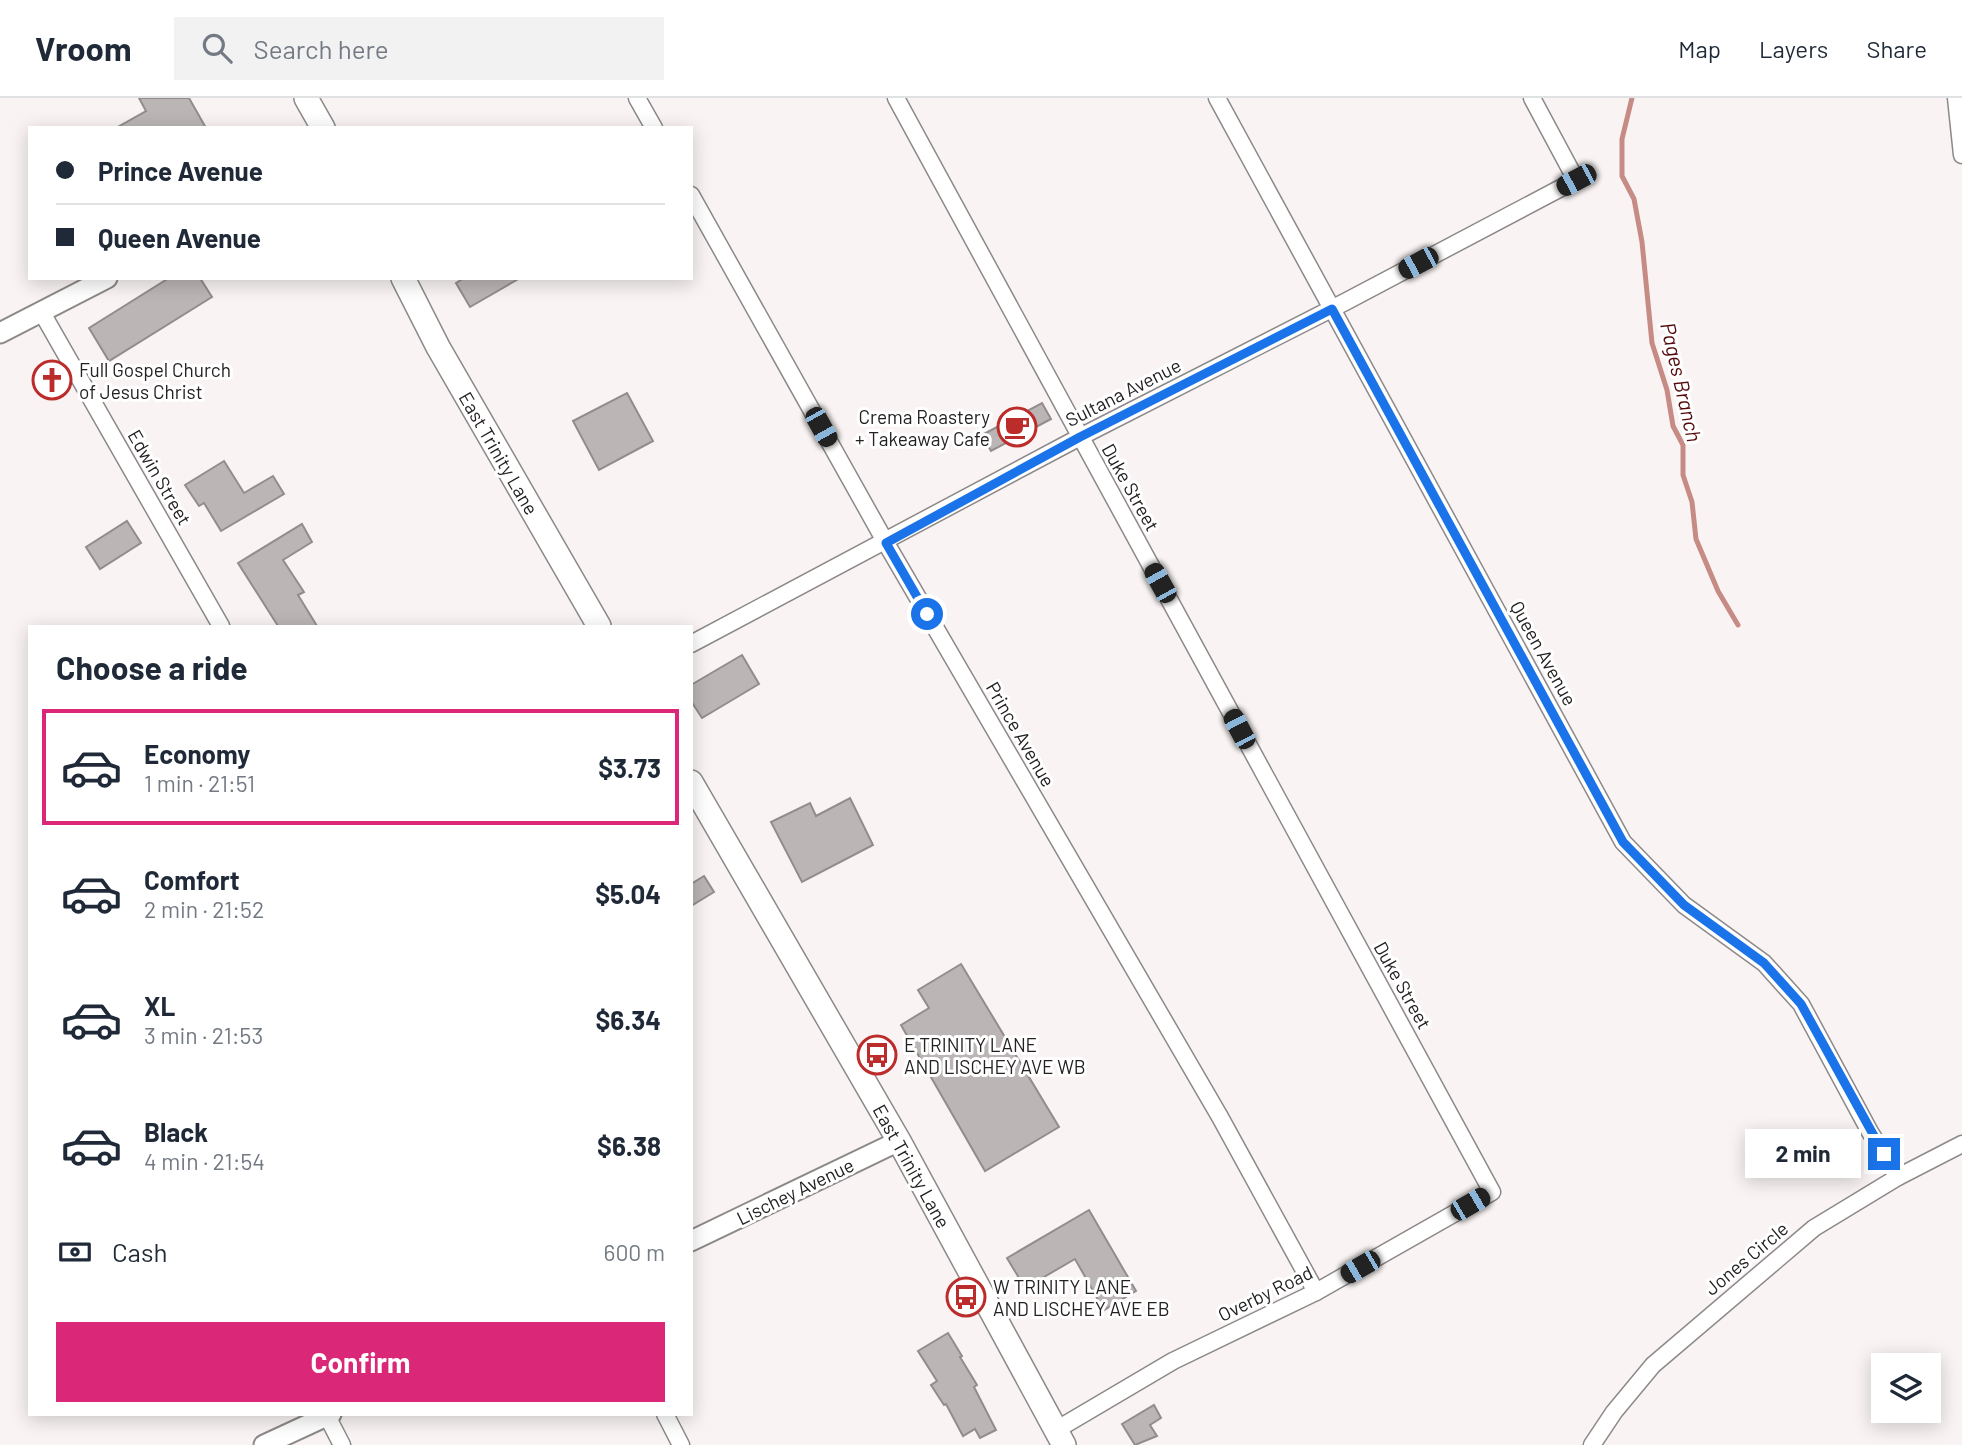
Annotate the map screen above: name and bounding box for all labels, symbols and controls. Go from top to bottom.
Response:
search box [174,17,664,80]
text: Vroom [35,28,132,68]
icon: search [198,29,236,67]
text: Search here [254,33,389,64]
text: Map [1678,34,1721,63]
text: Layers [1759,34,1828,63]
text: Share [1866,34,1927,63]
text: Prince Avenue [98,155,263,186]
car [1553,161,1600,199]
text: Queen Avenue [98,222,261,253]
car [1395,244,1442,282]
water label: Pages Branch [1656,320,1708,444]
street label: Sultana Avenue [1061,353,1185,431]
place label: Full Gospel Church of Jesus Christ [79,358,231,403]
church icon: Full Gospel Church of Jesus Christ [31,359,73,401]
street label: East Trinity Lane [455,388,543,518]
car [802,404,841,450]
place label: Crema Roastery + Takeaway Cafe [855,405,990,450]
cafe icon: Crema Roastery + Takeaway Cafe [996,406,1038,448]
street label: Edwin Street [123,425,197,529]
street label: Duke Street [1098,439,1164,535]
car [1141,560,1180,606]
street label: Queen Avenue [1506,597,1582,709]
route start [911,598,943,630]
text: Choose a ride [56,648,248,686]
street label: Prince Avenue [982,677,1060,791]
car [1220,706,1259,752]
icon: car [60,736,123,799]
text: Economy [144,738,250,769]
text: $3.73 [598,752,661,783]
text: 1 min · 21:51 [144,769,255,797]
icon: car [60,862,123,925]
text: Comfort [144,864,240,895]
text: $5.04 [595,878,661,909]
text: 2 min · 21:52 [144,895,264,923]
street label: Duke Street [1370,937,1436,1033]
icon: car [60,988,123,1051]
text: XL [144,990,175,1021]
text: $6.34 [595,1004,661,1035]
text: 3 min · 21:53 [144,1021,263,1049]
place label: E TRINITY LANE AND LISCHEY AVE WB [904,1033,1086,1078]
bus stop icon: E TRINITY LANE AND LISCHEY AVE WB [856,1034,898,1076]
street label: East Trinity Lane [869,1100,955,1232]
icon: car [60,1114,123,1177]
text: Black [144,1116,208,1147]
text: $6.38 [597,1130,661,1161]
callout: 2 min [1744,1130,1860,1178]
route end [1868,1138,1900,1170]
text: 2 min [1775,1139,1831,1167]
text: 4 min · 21:54 [144,1147,265,1175]
street label: Lischey Avenue [733,1153,857,1229]
car [1447,1184,1494,1224]
street label: Jones Circle [1700,1216,1792,1300]
icon: cash [56,1233,94,1271]
text: Cash [112,1236,167,1267]
text: 600 m [604,1238,665,1266]
car [1337,1247,1384,1287]
street label: Overby Road [1214,1260,1316,1326]
place label: W TRINITY LANE AND LISCHEY AVE EB [993,1275,1170,1320]
bus stop icon: W TRINITY LANE AND LISCHEY AVE EB [945,1276,987,1318]
button: Confirm [56,1322,665,1402]
map controls [1871,1353,1941,1423]
button: layers [1871,1353,1941,1423]

